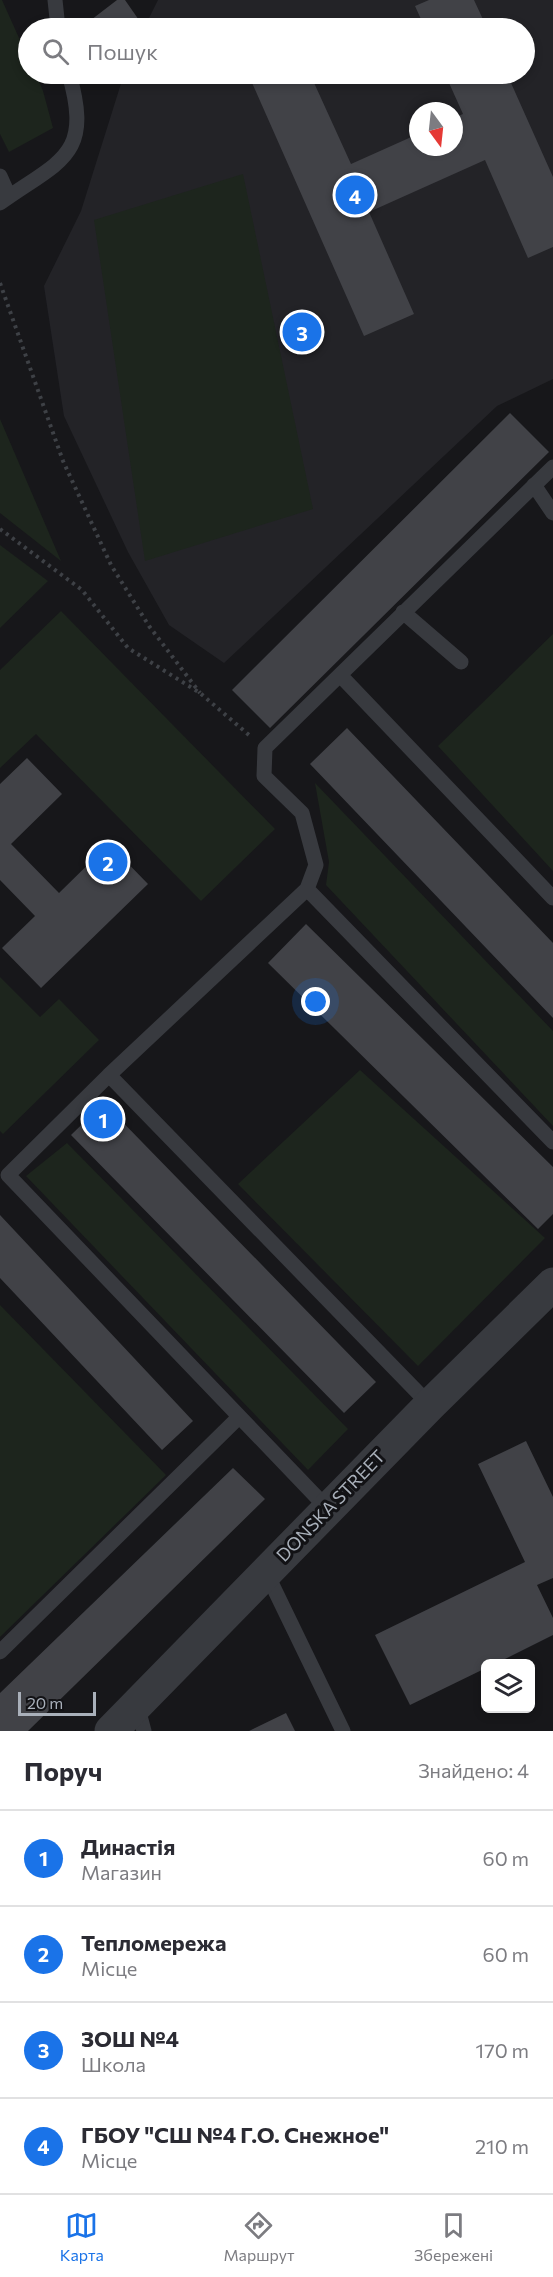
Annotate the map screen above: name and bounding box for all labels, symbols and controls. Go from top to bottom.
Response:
search box [18,18,535,84]
icon: search [39,35,72,68]
text: Пошук [87,38,158,65]
north arrow [409,102,463,156]
pin: 4 [336,172,374,218]
pin: 3 [282,310,322,354]
pin: 2 [88,840,128,884]
your location [301,987,330,1016]
pin: 1 [84,1096,122,1142]
street label: DONSKA STREET [271,1445,389,1566]
map controls [481,1659,535,1713]
button: layers [481,1659,535,1713]
scale bar [18,1689,96,1716]
text: 20 m [27,1693,63,1712]
text: Поруч [24,1755,102,1786]
text: Знайдено: 4 [418,1758,529,1782]
text: Династія [81,1833,175,1860]
text: 1 [39,1846,48,1870]
text: 60 m [483,1846,529,1870]
text: Магазин [81,1860,162,1884]
text: Тепломережа [81,1929,226,1956]
text: 2 [38,1942,49,1966]
text: 60 m [483,1942,529,1966]
text: Місце [81,1956,137,1980]
text: ЗОШ №4 [81,2025,179,2052]
text: 3 [38,2038,49,2062]
text: 170 m [476,2038,529,2062]
text: Школа [81,2052,146,2076]
text: ГБОУ "СШ №4 Г.О. Снежное" [81,2121,389,2148]
text: 4 [37,2134,50,2158]
text: 210 m [475,2134,529,2158]
text: Місце [81,2148,137,2172]
tab: Карта [60,2209,104,2264]
tab: Маршрут [223,2209,295,2264]
tab: Збережені [414,2209,493,2264]

